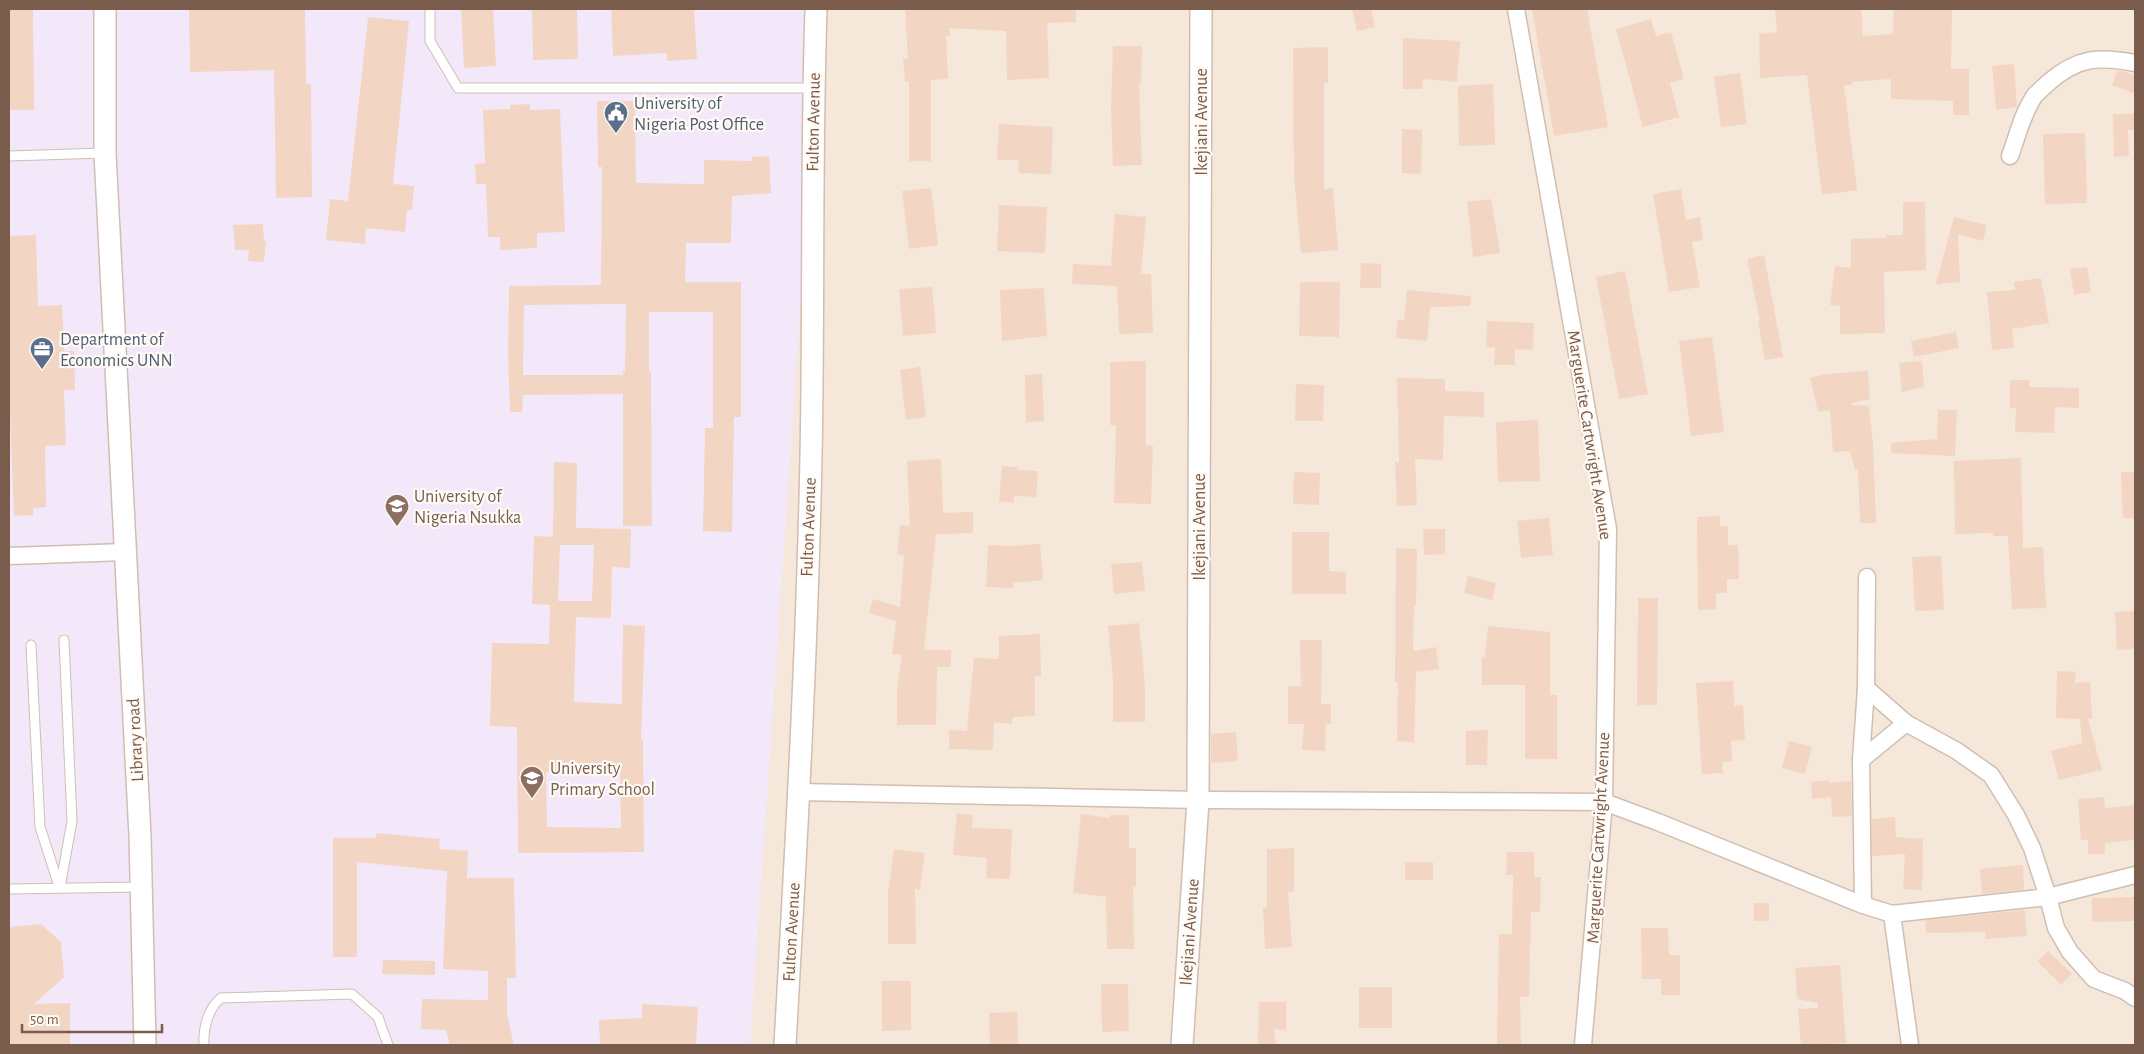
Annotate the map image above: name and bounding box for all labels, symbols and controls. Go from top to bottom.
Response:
street label: Ikejiani Avenue [1193,68,1211,176]
street label: Fulton Avenue [804,72,824,172]
place label: University of Nigeria Post Office [634,95,764,134]
public building icon: University of Nigeria Post Office [603,100,629,134]
street label: Marguerite Cartwright Avenue [1564,329,1614,541]
place label: Department of Economics UNN [60,331,173,370]
office icon: Department of Economics UNN [29,336,55,370]
street label: Ikejiani Avenue [1191,473,1209,581]
street label: Fulton Avenue [798,477,820,577]
place label: University of Nigeria Nsukka [414,488,521,527]
school or university icon: University of Nigeria Nsukka [384,493,410,527]
street label: Library road [125,698,147,782]
street label: Marguerite Cartwright Avenue [1584,732,1614,944]
place label: University Primary School [550,760,655,799]
school or university icon: University Primary School [519,765,545,799]
street label: Ikejiani Avenue [1177,878,1203,986]
street label: Fulton Avenue [780,882,804,982]
scale bar [22,1002,162,1034]
text: 50 m [30,1012,59,1027]

